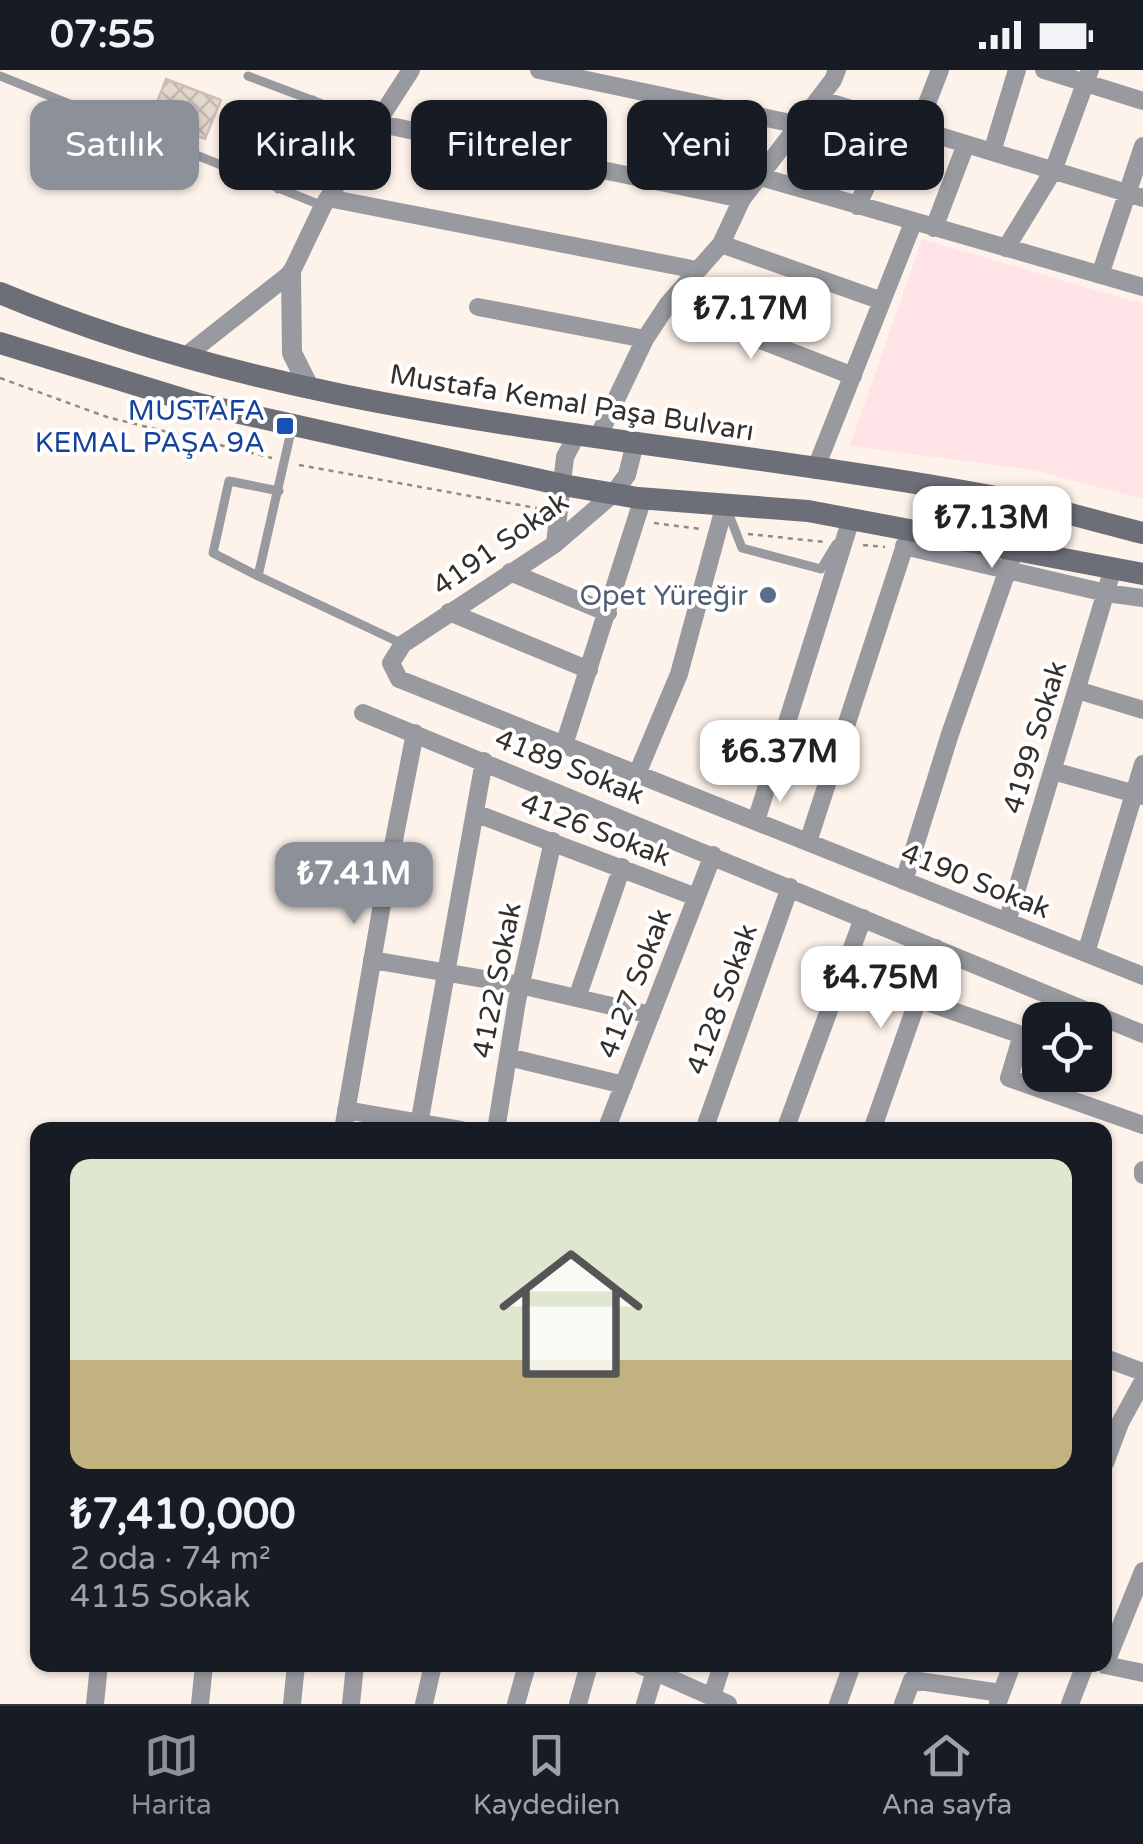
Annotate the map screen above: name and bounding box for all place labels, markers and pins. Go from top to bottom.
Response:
pin: ₺7.17M [670,277,832,362]
place label: MUSTAFA KEMAL PAŞA 9A [35,394,265,460]
marker: MUSTAFA KEMAL PAŞA 9A [274,415,296,437]
pin: ₺7.13M [911,486,1073,571]
place label: Opet Yüreğir [579,579,748,613]
marker: Opet Yüreğir [757,584,779,606]
pin: ₺6.37M [699,720,861,805]
pin: ₺7.41M [273,842,435,927]
pin: ₺4.75M [800,946,962,1031]

